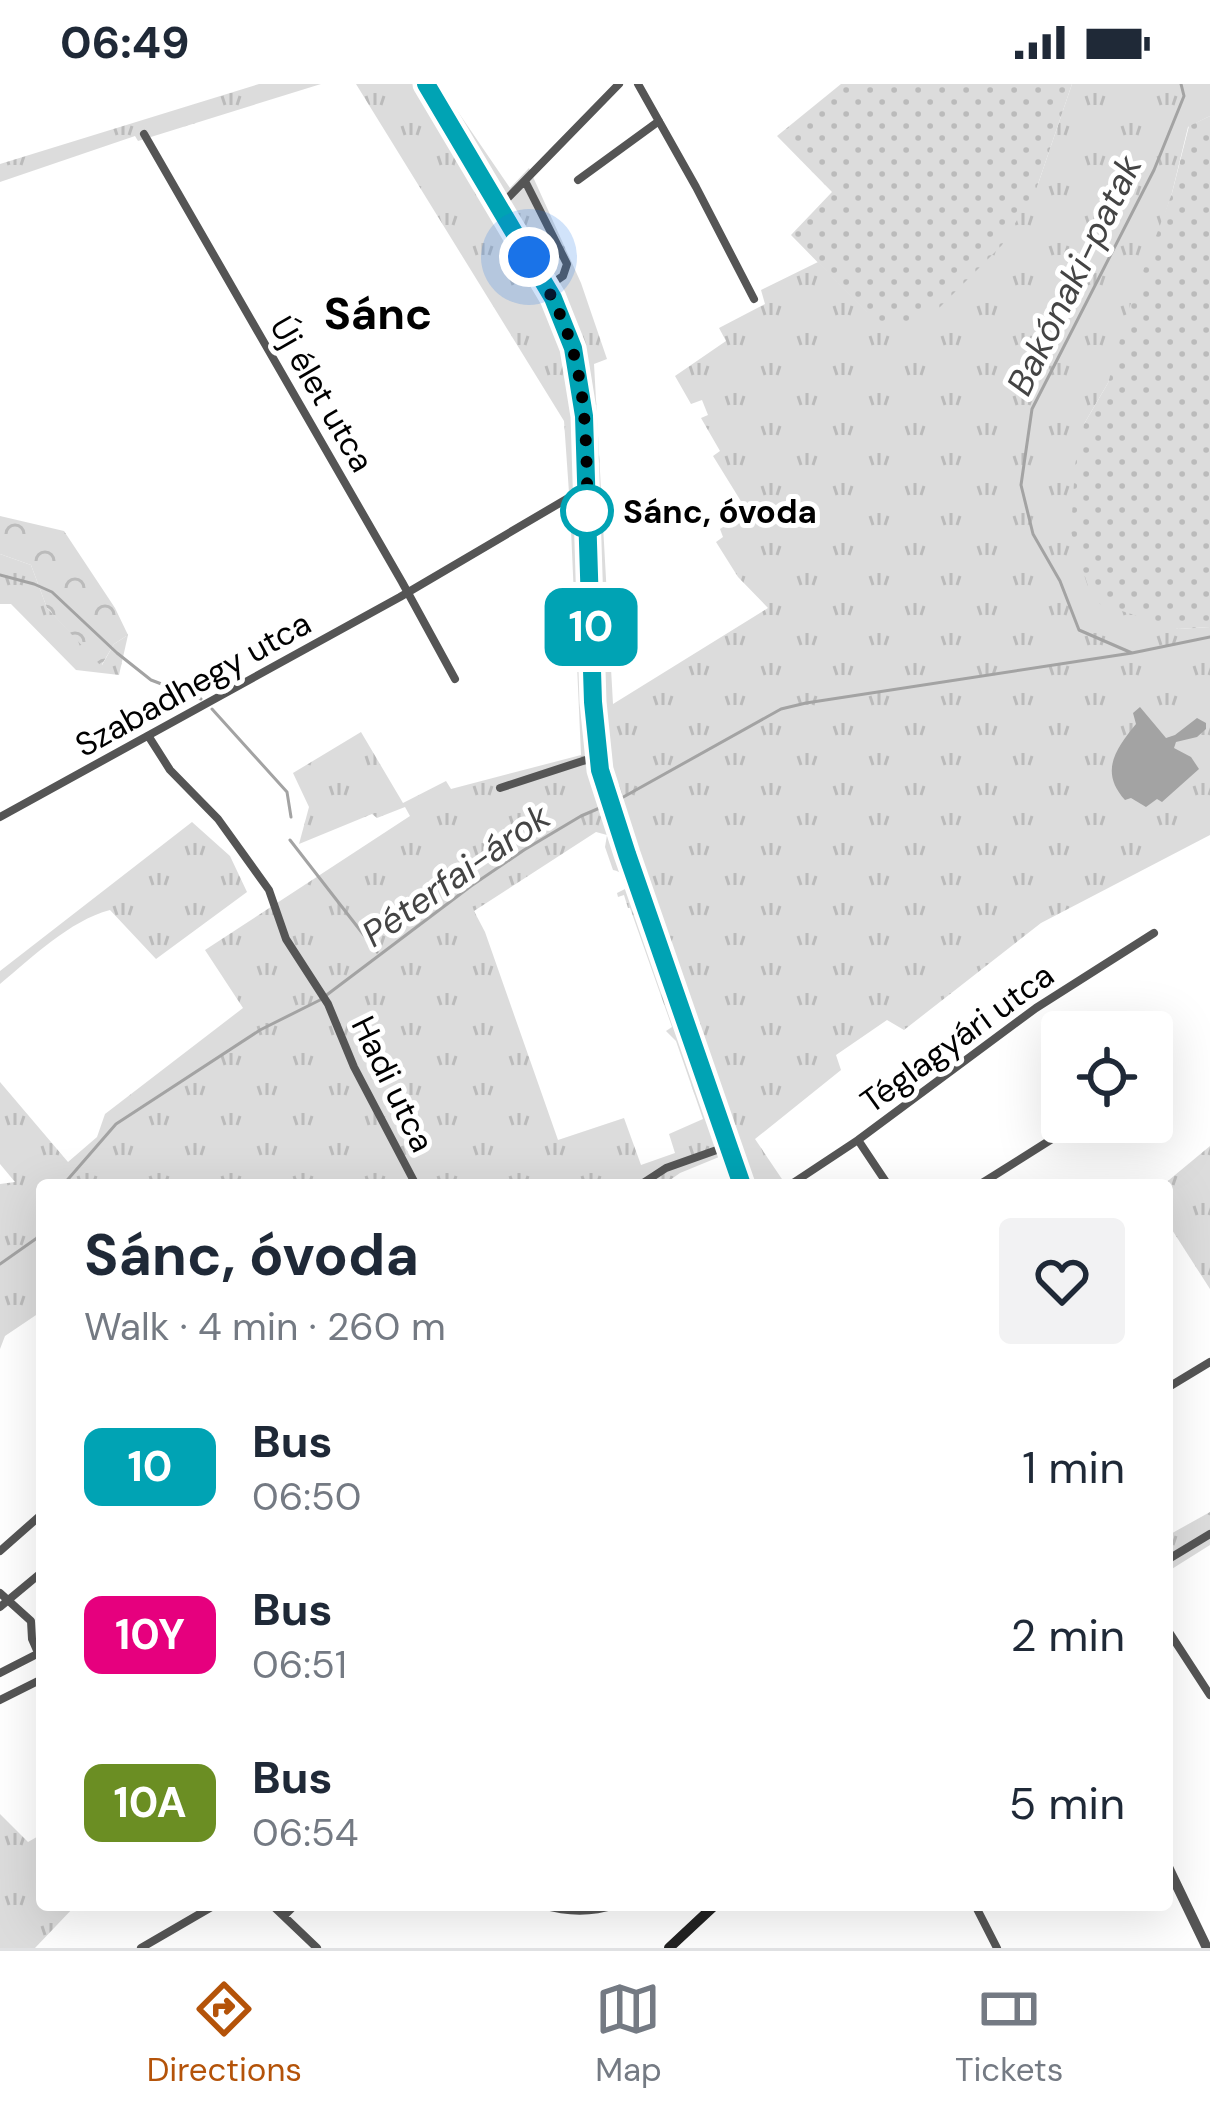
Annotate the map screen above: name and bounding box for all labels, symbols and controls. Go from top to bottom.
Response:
text: 06:49 [60,13,189,72]
water label: Bakónaki-patak [996,147,1153,403]
your location [499,227,559,287]
district label: Sánc [324,284,432,343]
street label: Új élet utca [260,309,384,479]
marker: Sánc, óvoda [562,486,612,536]
place label: Sánc, óvoda [623,490,817,533]
line badge: 10 [537,588,645,666]
text: 10 [569,599,613,654]
street label: Szabadhegy utca [68,601,318,767]
water label: Péterfai-árok [353,793,560,957]
street label: Téglagyári utca [852,953,1062,1123]
street label: Hadi utca [342,1009,444,1159]
map controls [1041,1011,1173,1143]
button: locate [1041,1011,1173,1143]
text: Sánc, óvoda [84,1218,419,1293]
button: heart [999,1218,1125,1344]
text: Walk · 4 min · 260 m [84,1301,446,1352]
text: Bus [252,1412,332,1471]
text: 1 min [1022,1438,1125,1497]
text: 10 [128,1439,172,1494]
text: 06:50 [252,1471,362,1522]
text: Bus [252,1580,332,1639]
text: 2 min [1010,1606,1125,1665]
text: 10Y [115,1607,185,1662]
text: 06:51 [252,1639,347,1690]
text: Bus [252,1748,332,1807]
text: 5 min [1009,1774,1125,1833]
text: 10A [114,1775,186,1830]
text: 06:54 [252,1807,359,1858]
tab: Directions [147,1976,302,2091]
tab: Map [595,1976,662,2091]
tab: Tickets [955,1976,1063,2091]

